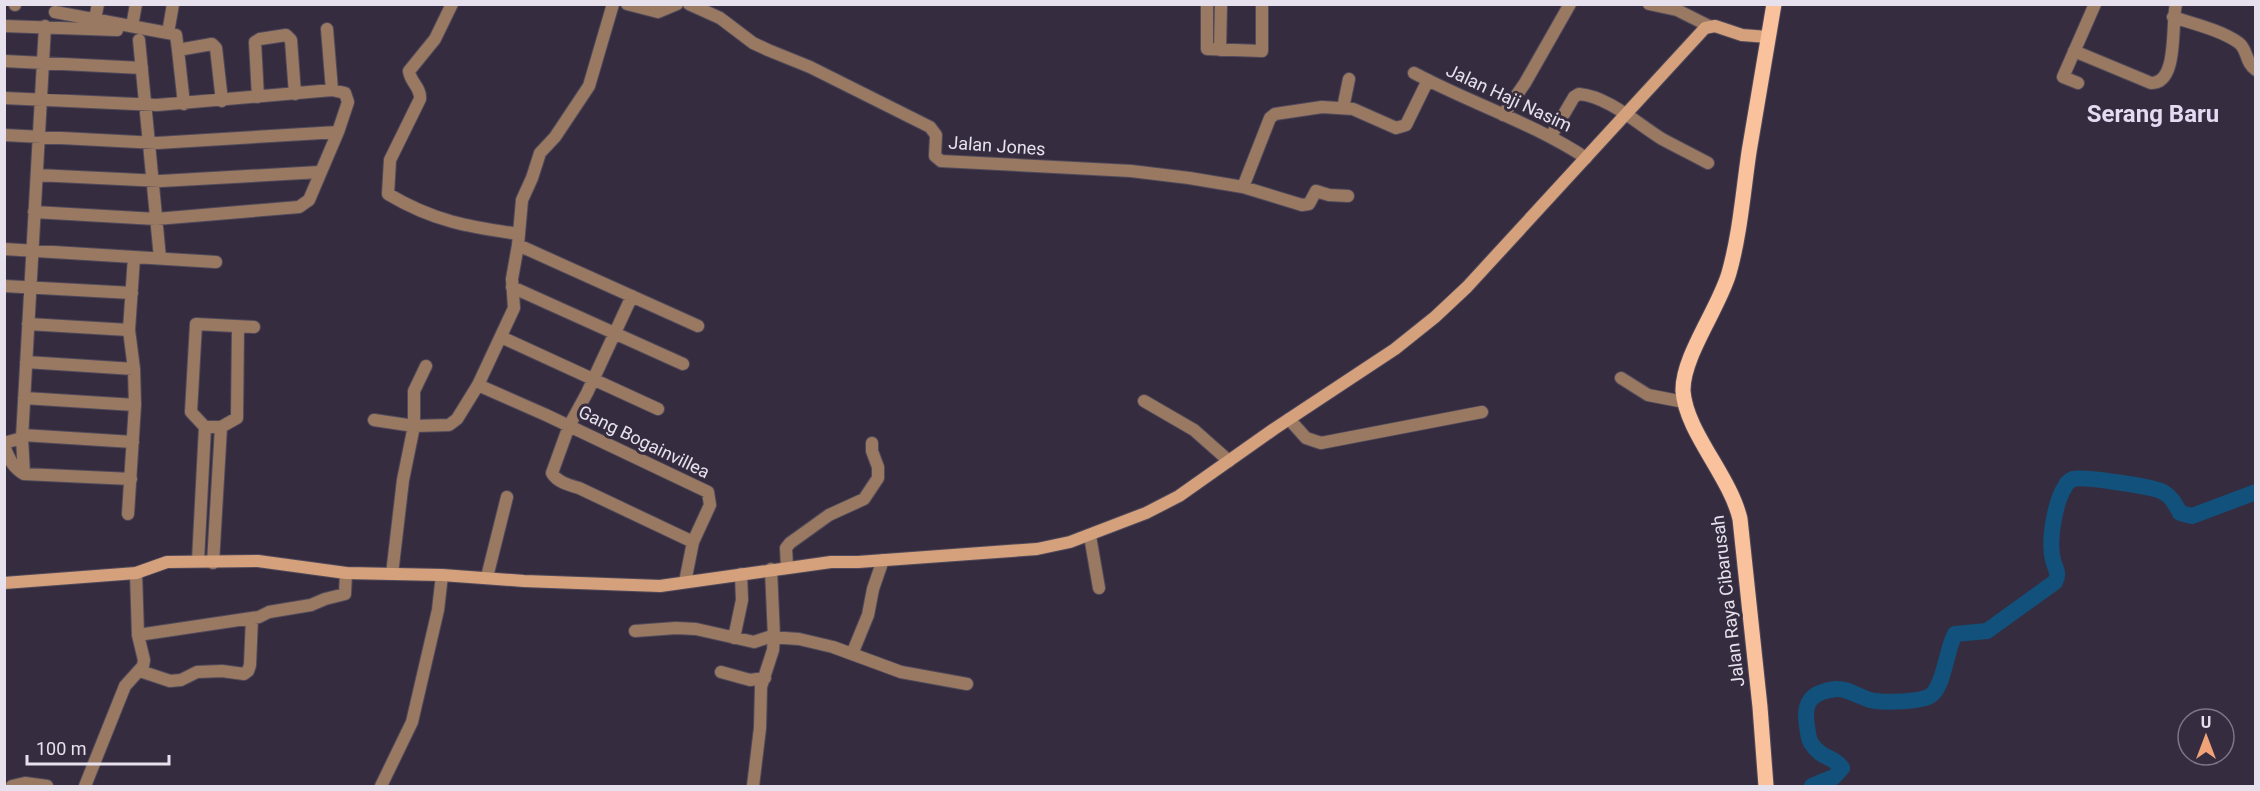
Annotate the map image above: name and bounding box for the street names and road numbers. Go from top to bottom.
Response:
street label: Jalan Haji Nasim [1443,59,1575,136]
street label: Jalan Jones [948,132,1046,159]
street label: Gang Bogainvillea [575,401,713,482]
street label: Jalan Raya Cibarusah [1707,514,1748,688]

